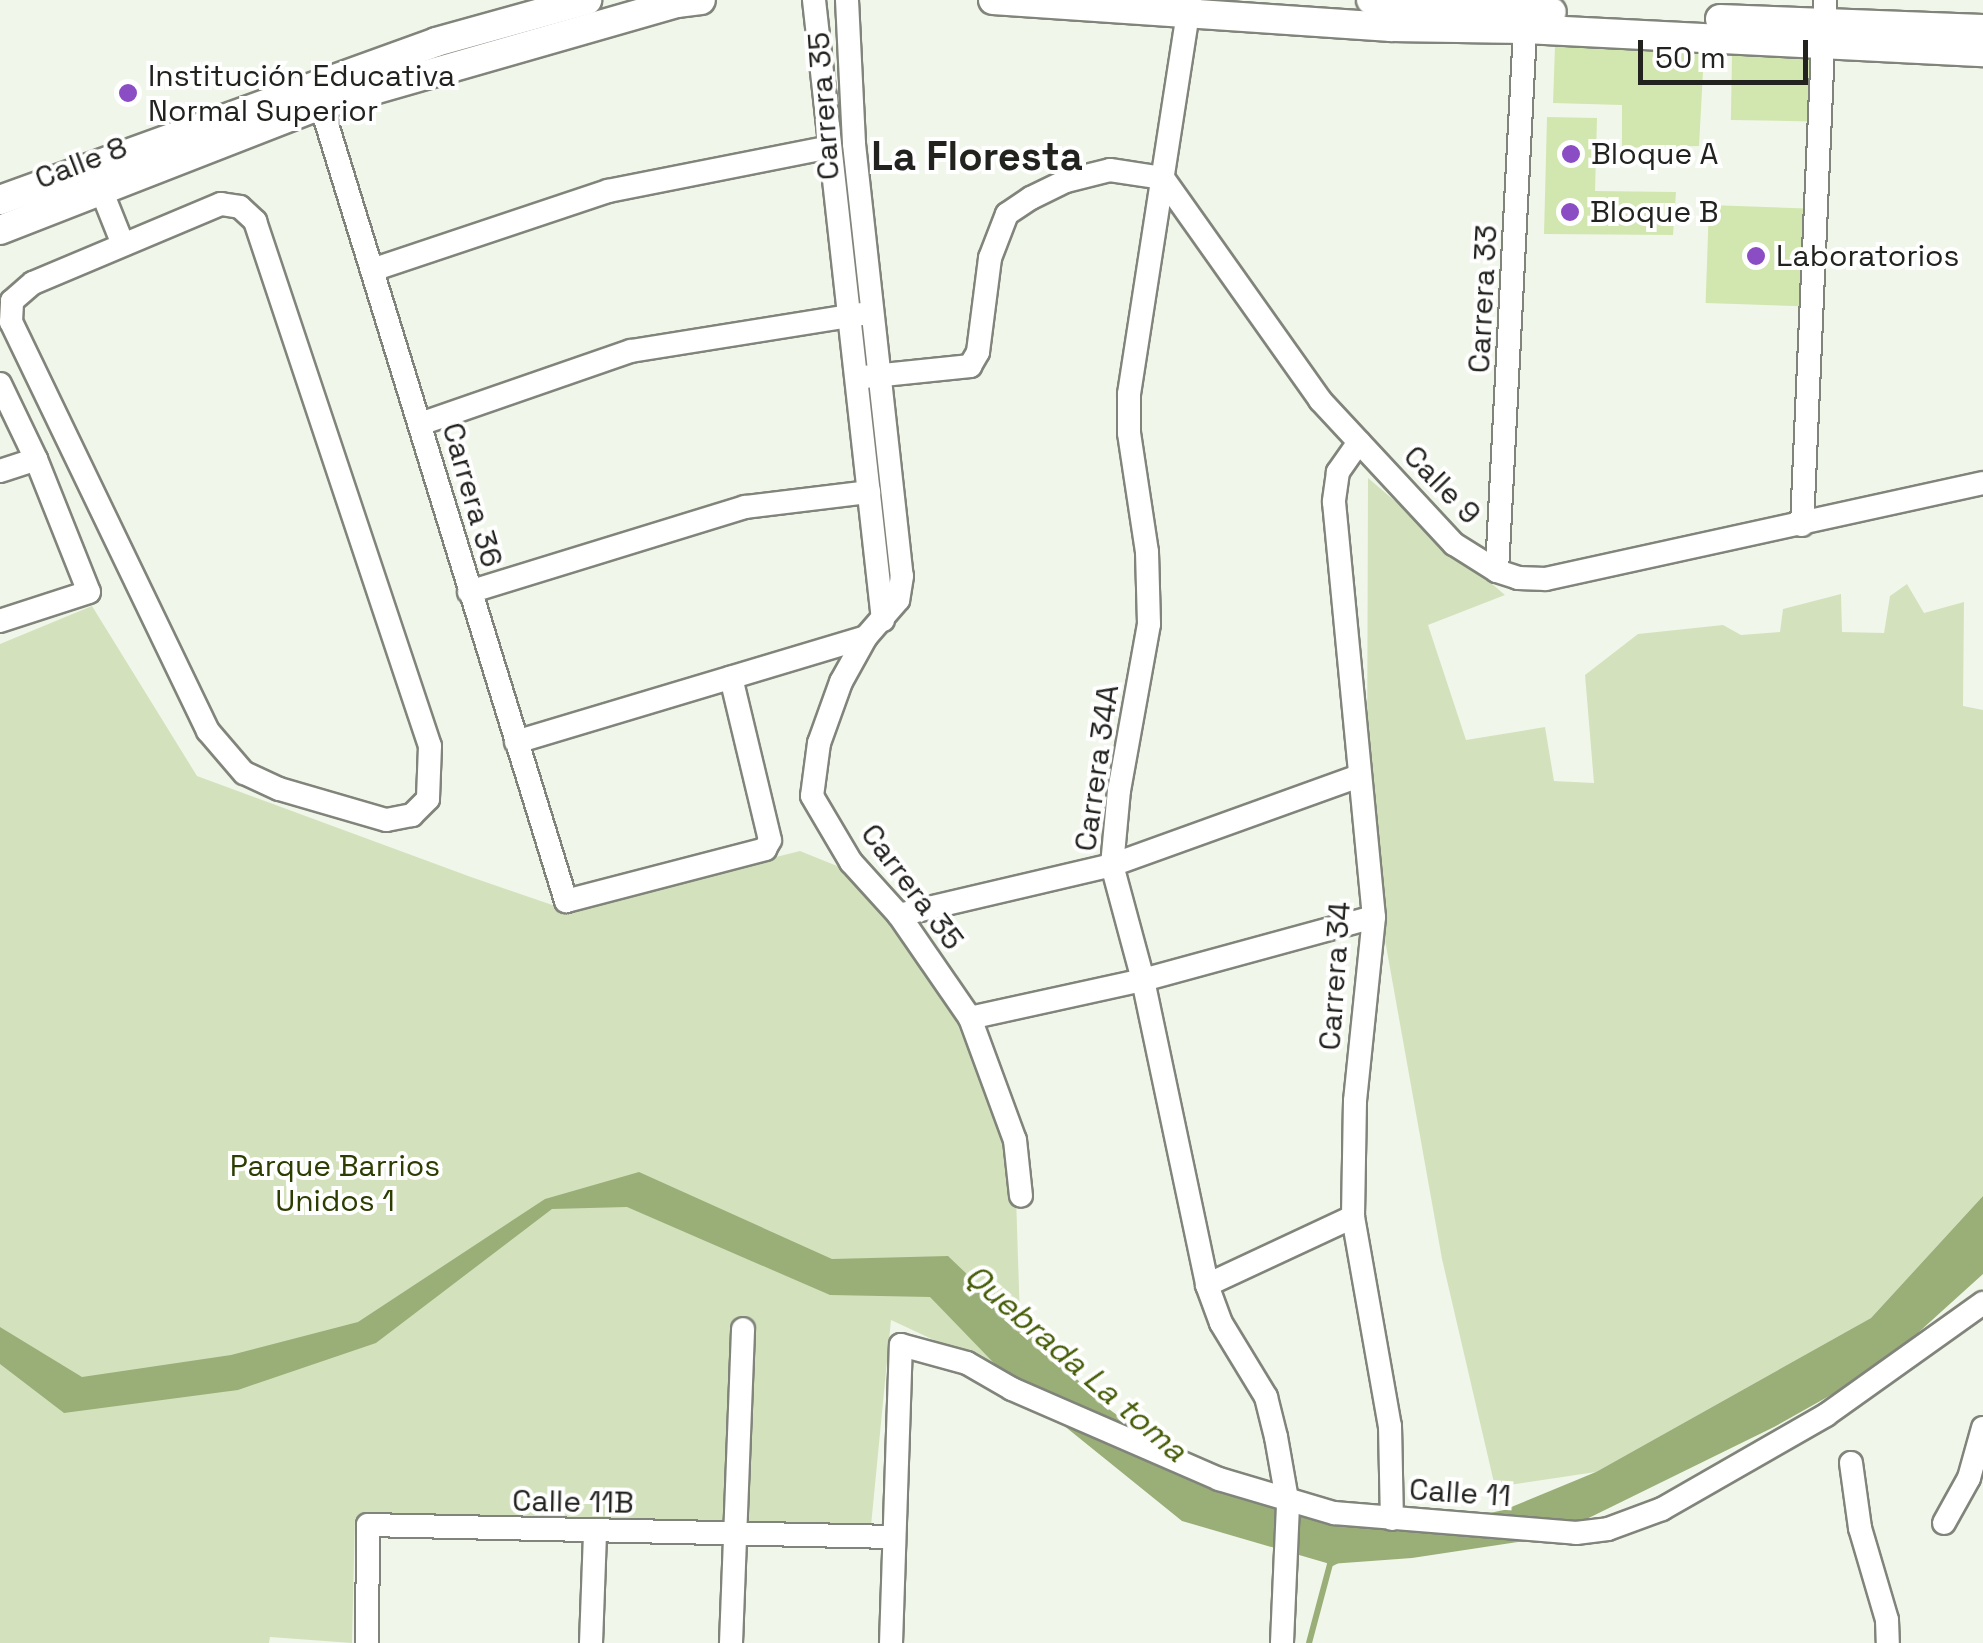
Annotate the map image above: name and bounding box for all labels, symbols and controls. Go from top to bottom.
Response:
scale bar [1643,20,1813,82]
street label: Carrera 35 [801,31,847,181]
text: 50 m [1655,38,1726,77]
place label: Institución Educativa Normal Superior [148,58,455,128]
marker: Institución Educativa Normal Superior [117,82,139,104]
street label: Calle 8 [30,129,132,197]
district label: La Floresta [871,133,1083,181]
place label: Bloque A [1591,136,1719,172]
marker: Bloque A [1560,143,1582,165]
place label: Bloque B [1590,194,1719,230]
marker: Bloque B [1559,201,1581,223]
street label: Carrera 33 [1461,224,1505,374]
place label: Laboratorios [1776,238,1959,274]
marker: Laboratorios [1745,245,1767,267]
street label: Carrera 36 [434,419,510,571]
street label: Calle 9 [1396,438,1488,532]
street label: Carrera 34A [1067,682,1127,854]
street label: Carrera 35 [853,817,971,957]
street label: Carrera 34 [1312,900,1358,1052]
park label: Parque Barrios Unidos 1 [230,1148,440,1218]
water label: Quebrada La toma [957,1256,1195,1470]
street label: Calle 11 [1408,1471,1512,1515]
street label: Calle 11B [512,1483,634,1521]

